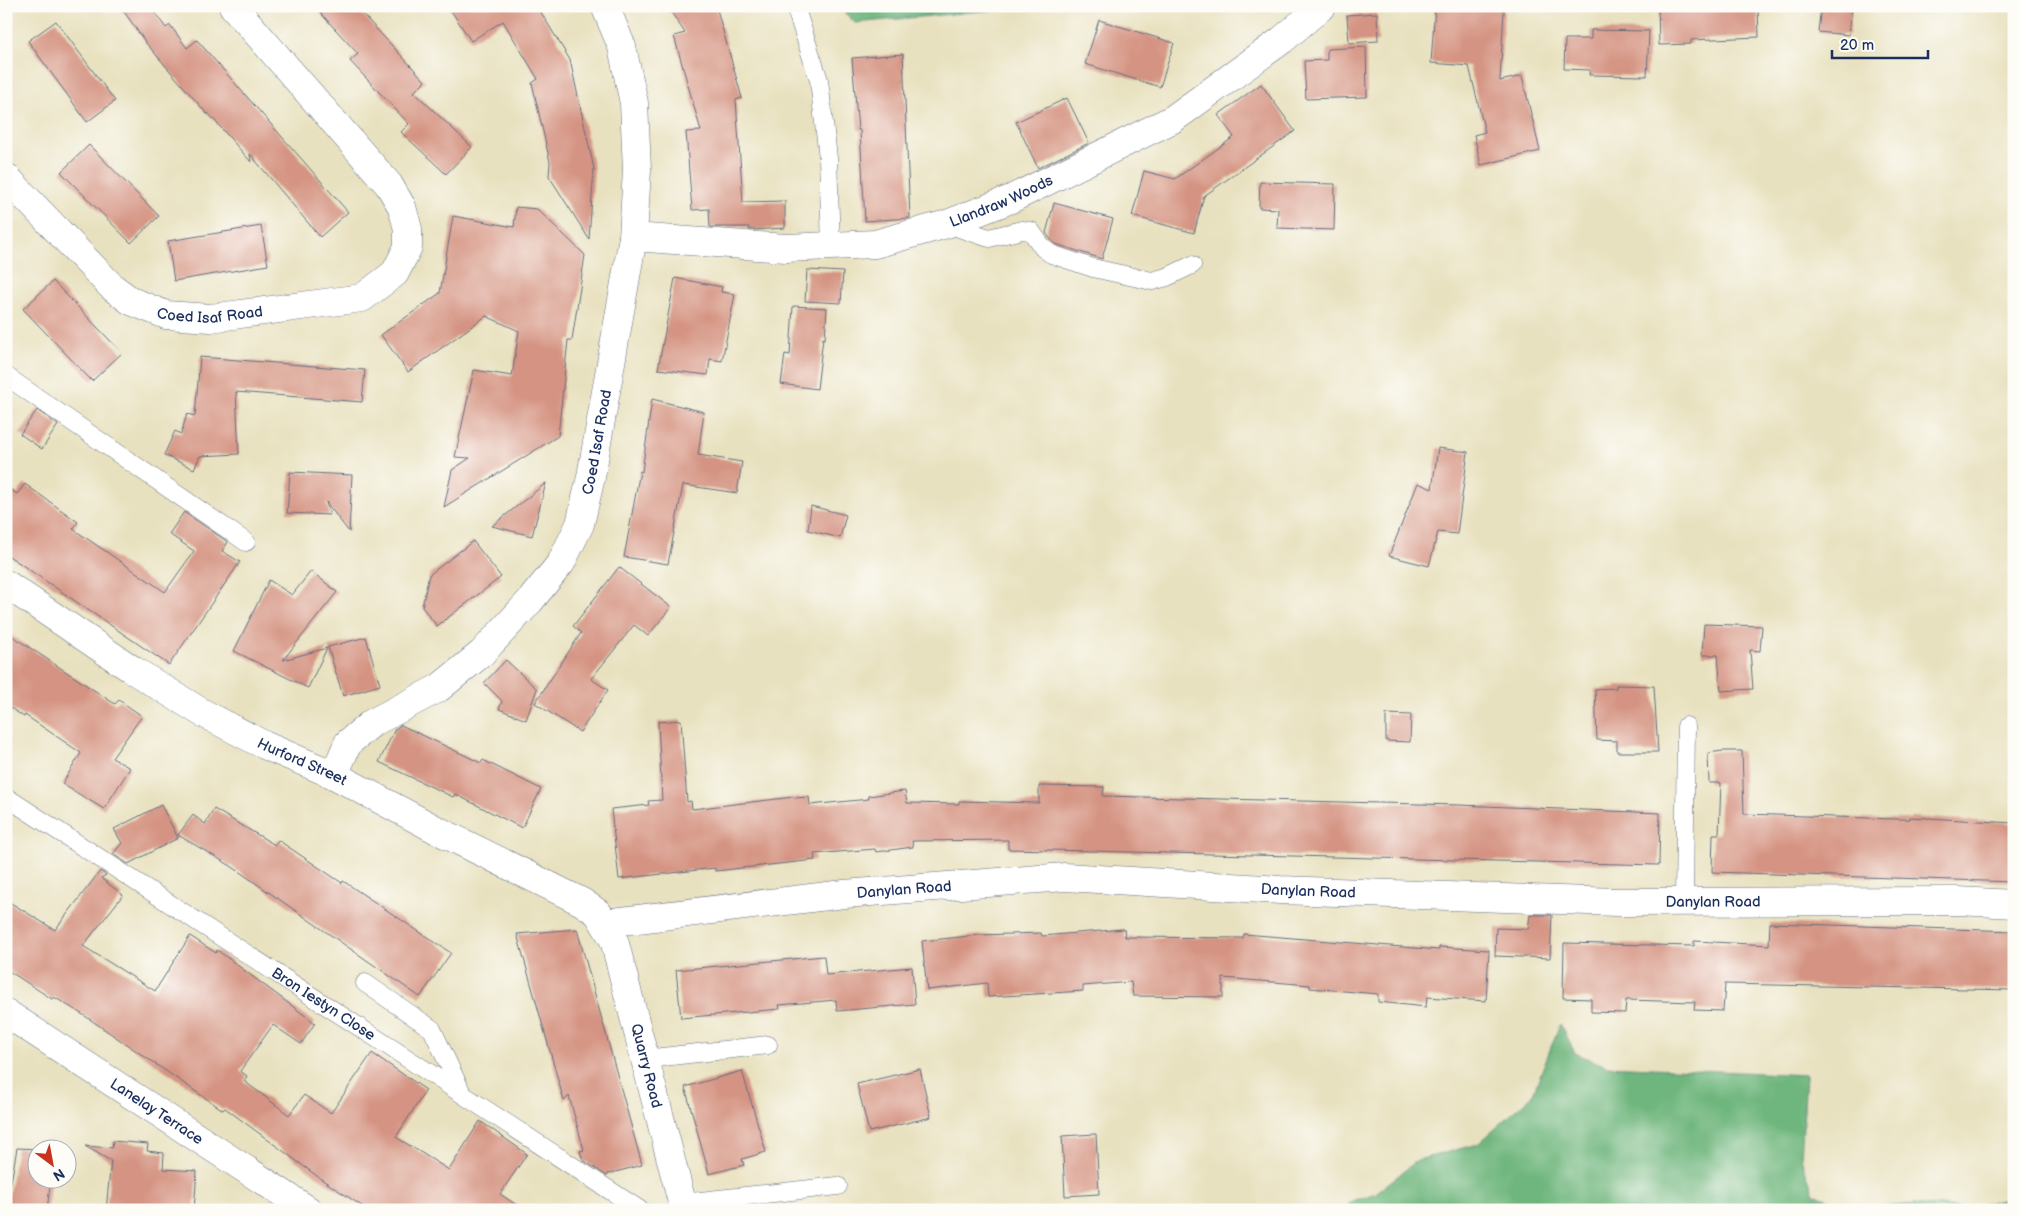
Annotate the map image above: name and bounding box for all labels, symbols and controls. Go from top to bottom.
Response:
scale bar [1832,28,1929,60]
text: 20 m [1840,36,1874,55]
street label: Llandraw Woods [947,171,1057,232]
street label: Coed Isaf Road [154,302,264,328]
street label: Coed Isaf Road [578,388,616,497]
street label: Hurford Street [254,734,350,790]
street label: Danylan Road [856,877,952,903]
street label: Danylan Road [1260,880,1356,903]
street label: Danylan Road [1665,893,1761,912]
street label: Bron Iestyn Close [268,964,379,1045]
street label: Quarry Road [626,1022,666,1110]
street label: Lanelay Terrace [106,1074,207,1149]
north arrow [28,1138,78,1188]
text: N [50,1165,68,1185]

